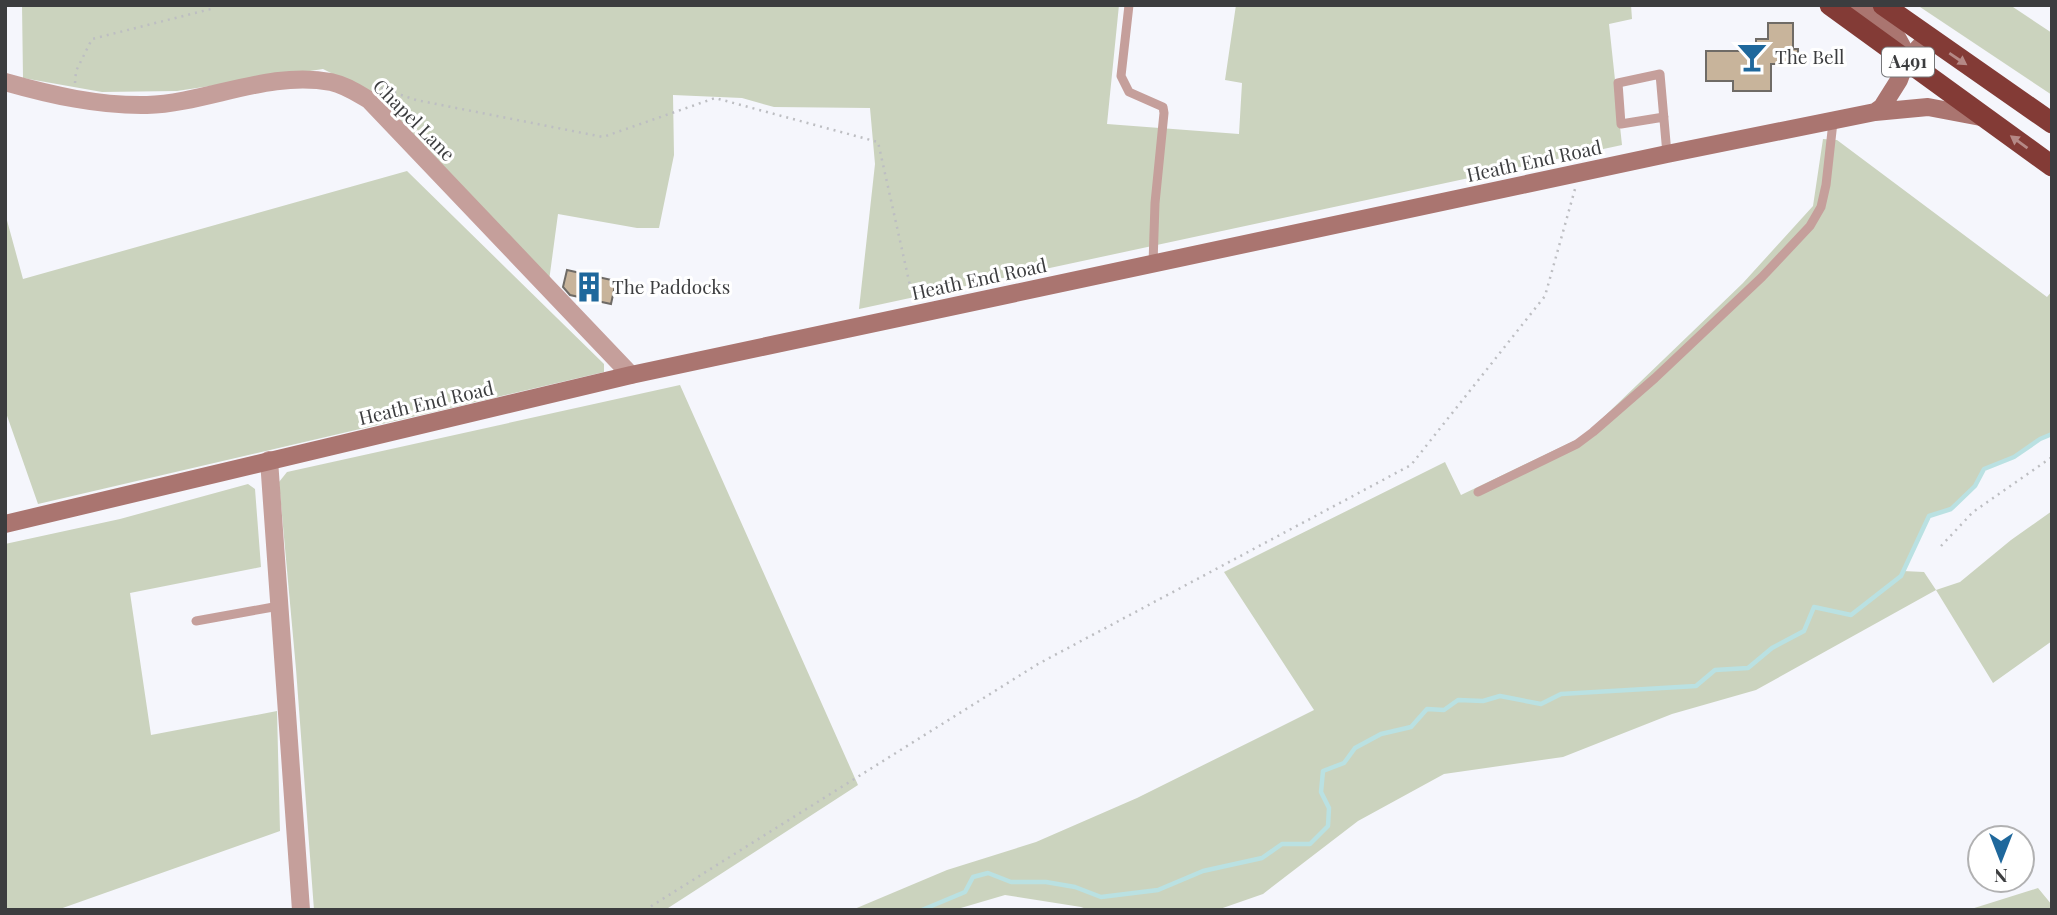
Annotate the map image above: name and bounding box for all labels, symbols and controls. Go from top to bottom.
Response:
bar icon: The Bell [1735,40,1769,74]
place label: The Bell [1775,43,1845,69]
road number: A491 [1882,48,1934,76]
one-way arrow [1949,52,1968,65]
street label: Chapel Lane [368,73,461,166]
street label: Heath End Road [1464,133,1604,187]
one-way arrow [2010,136,2028,150]
street label: Heath End Road [909,251,1049,305]
building icon: The Paddocks [572,270,606,304]
place label: The Paddocks [612,273,730,299]
street label: Heath End Road [356,374,496,430]
north arrow [1966,824,2036,894]
text: N [1994,864,2008,890]

